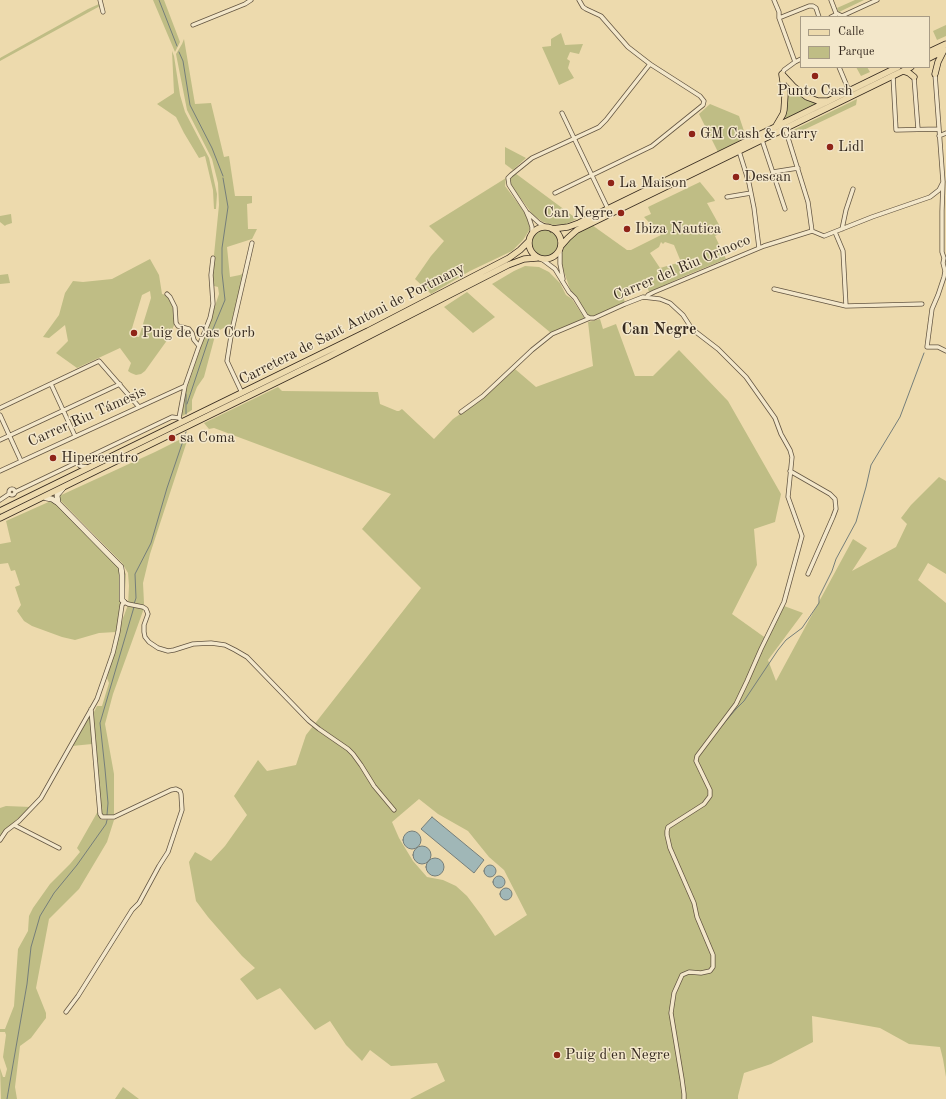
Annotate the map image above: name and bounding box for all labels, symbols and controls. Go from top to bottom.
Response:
legend [800,16,930,68]
text: Calle [838,26,864,38]
text: Parque [838,46,874,58]
marker: Punto Cash [810,71,820,81]
place label: Punto Cash [777,82,853,100]
place label: GM Cash & Carry [700,125,818,143]
marker: GM Cash & Carry [687,129,697,139]
place label: Lidl [838,138,864,156]
marker: Lidl [825,142,835,152]
place label: Descan [744,168,791,186]
marker: Descan [731,172,741,182]
place label: La Maison [619,174,687,192]
marker: La Maison [606,178,616,188]
place label: Can Negre [544,204,613,222]
marker: Can Negre [616,208,626,218]
place label: Ibiza Nautica [635,220,721,238]
marker: Ibiza Nautica [622,224,632,234]
street label: Carrer del Riu Orinoco [611,231,753,305]
street label: Carretera de Sant Antoni de Portmany [236,259,468,389]
district label: Can Negre [621,320,697,340]
place label: Puig de Cas Corb [142,324,255,342]
marker: Puig de Cas Corb [129,328,139,338]
street label: Carrer Riu Támesis [25,383,149,451]
place label: sa Coma [180,429,235,447]
marker: sa Coma [167,433,177,443]
place label: Hipercentro [61,449,138,467]
marker: Hipercentro [48,453,58,463]
place label: Puig d'en Negre [565,1046,670,1064]
marker: Puig d'en Negre [552,1050,562,1060]

